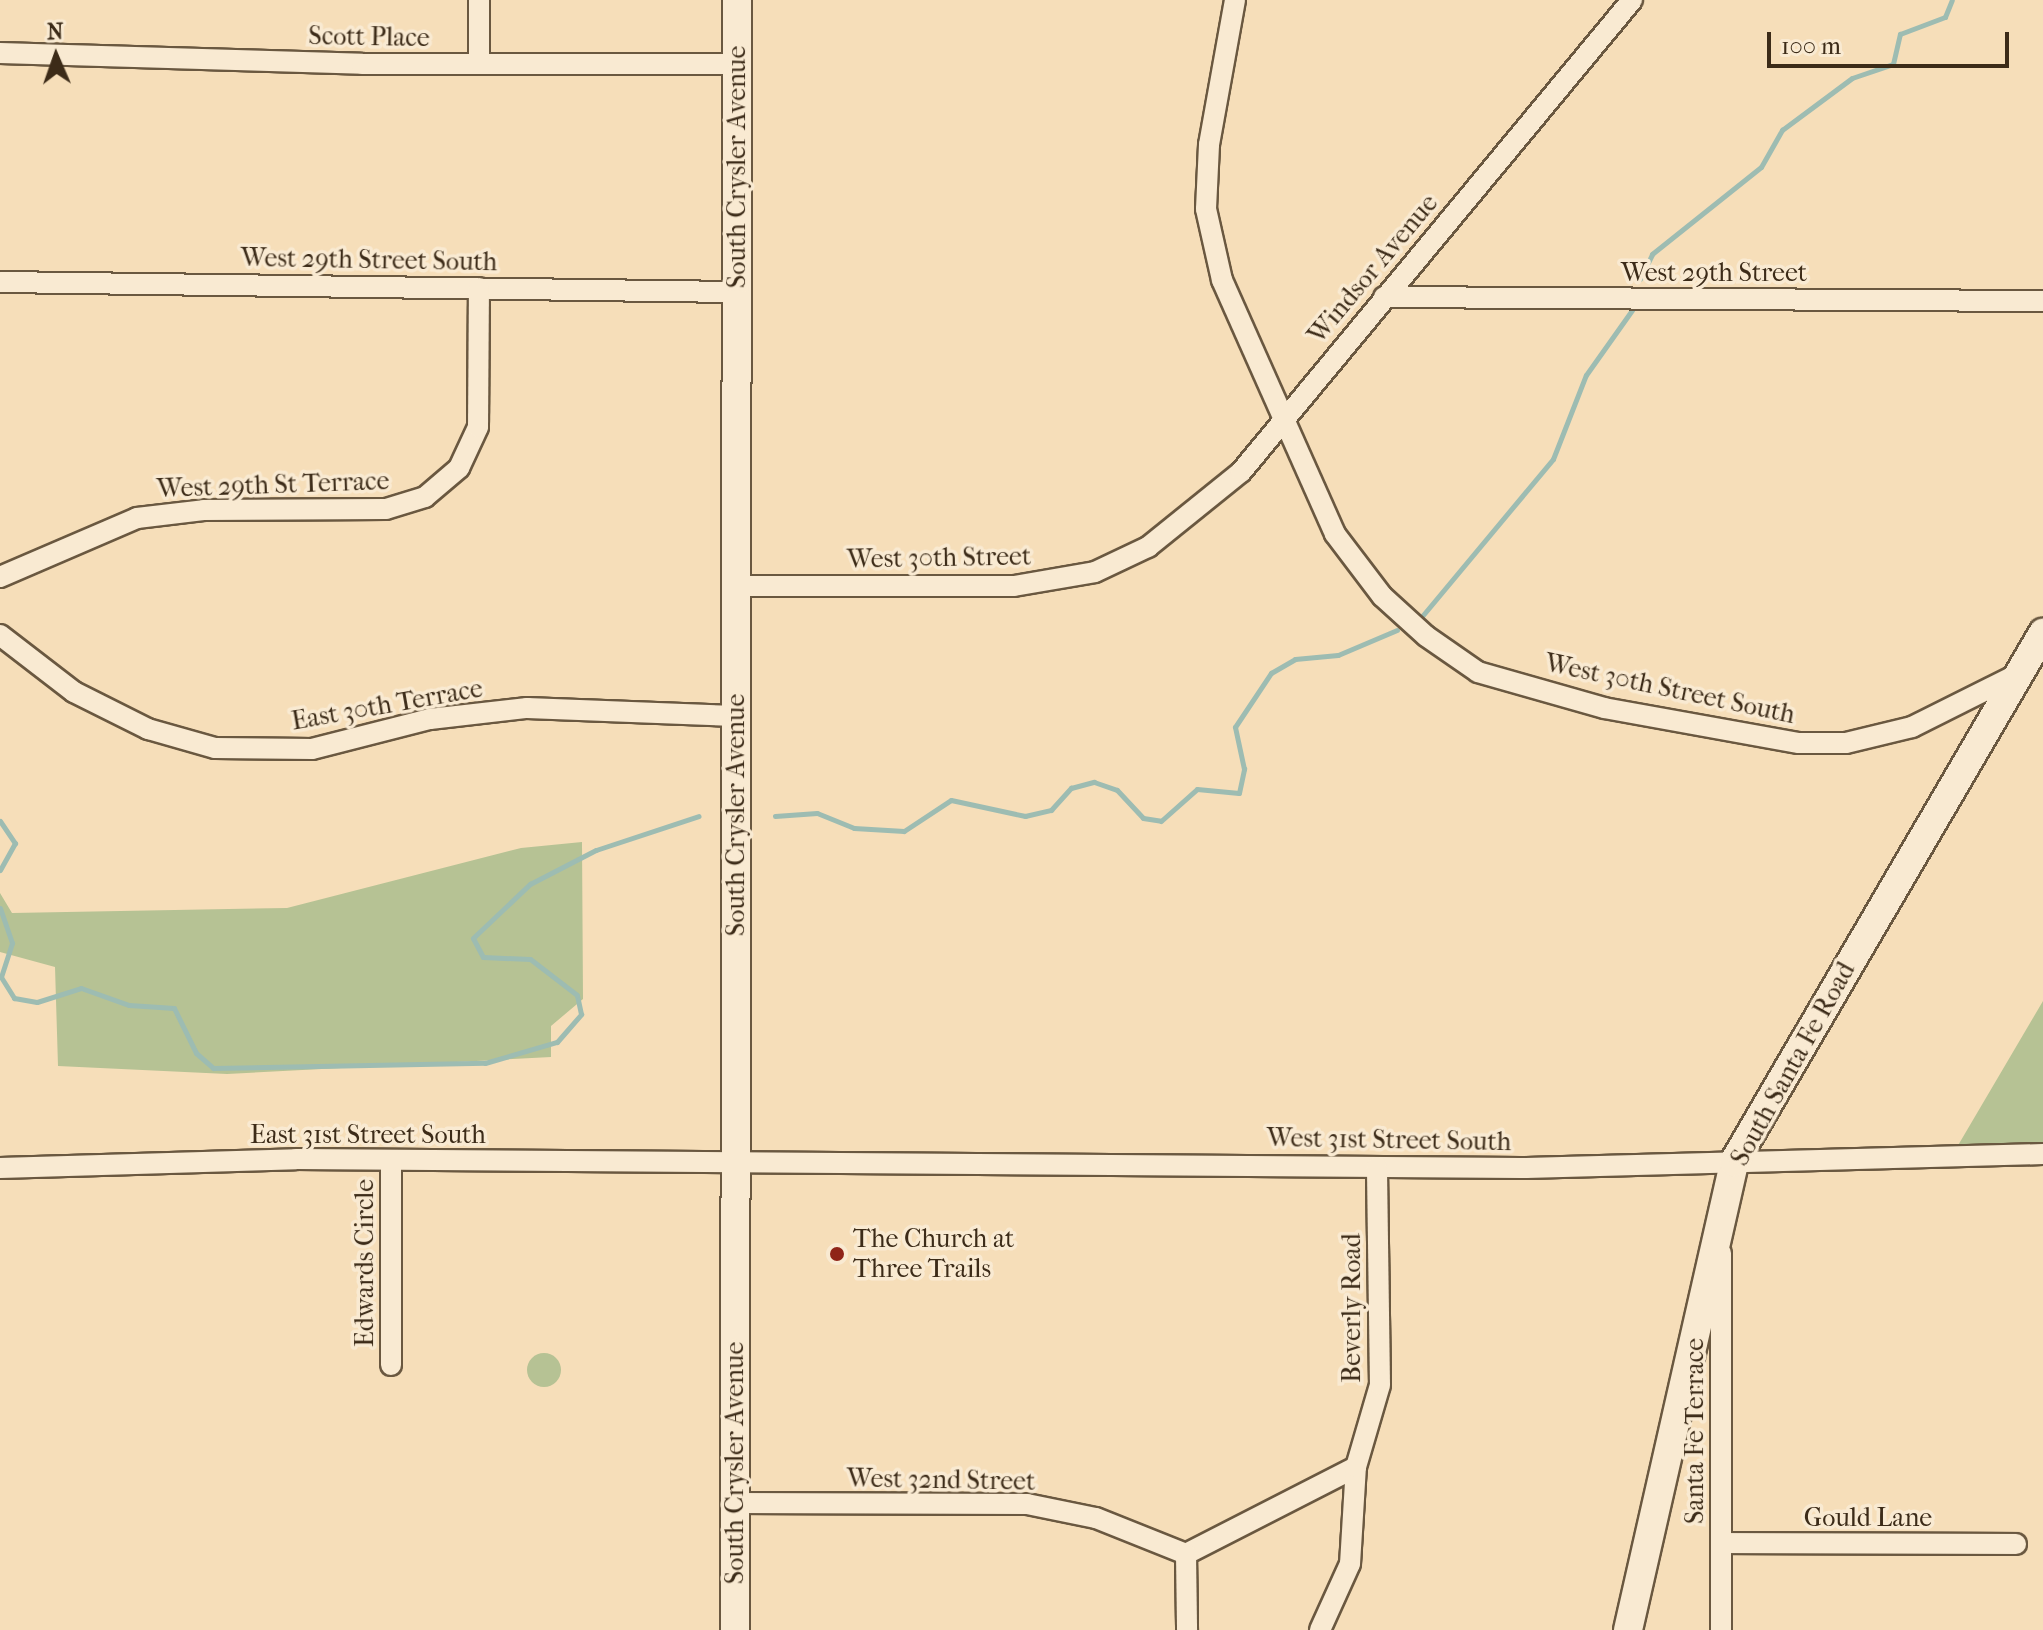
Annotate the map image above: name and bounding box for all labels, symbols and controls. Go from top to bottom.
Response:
north arrow [16,16,96,96]
scale bar [1771,16,2013,66]
text: N [46,19,64,45]
street label: Scott Place [308,20,430,54]
text: 100 m [1781,32,1841,60]
street label: South Crysler Avenue [721,46,753,288]
street label: Windsor Avenue [1301,188,1445,350]
street label: West 29th Street South [240,242,498,278]
street label: West 29th Street [1621,257,1807,289]
street label: West 29th St Terrace [156,465,390,505]
street label: West 30th Street [847,541,1031,575]
street label: West 30th Street South [1542,647,1798,731]
street label: East 30th Terrace [289,673,485,737]
street label: South Crysler Avenue [720,694,752,936]
street label: South Santa Fe Road [1724,957,1862,1171]
street label: East 31st Street South [250,1119,486,1151]
street label: West 31st Street South [1266,1122,1512,1158]
street label: Edwards Circle [349,1179,381,1347]
place label: The Church at Three Trails [853,1223,1014,1284]
street label: Beverly Road [1336,1233,1368,1383]
marker: The Church at Three Trails [828,1245,846,1263]
street label: Santa Fe Terrace [1679,1338,1711,1524]
street label: South Crysler Avenue [719,1342,751,1584]
street label: West 32nd Street [847,1463,1035,1497]
street label: Gould Lane [1804,1502,1932,1534]

